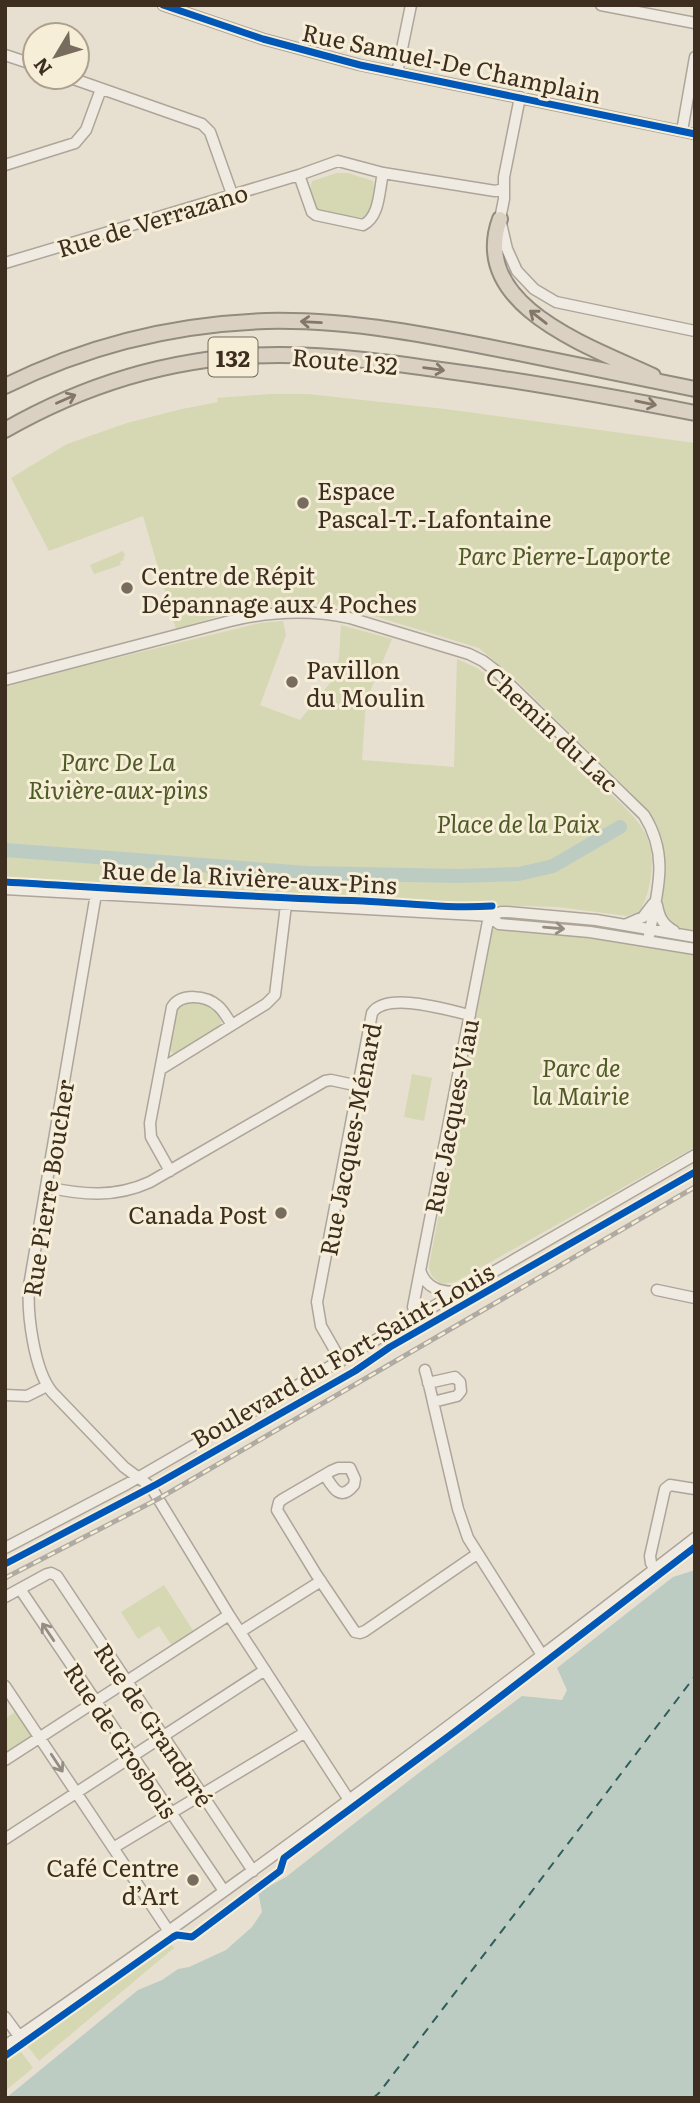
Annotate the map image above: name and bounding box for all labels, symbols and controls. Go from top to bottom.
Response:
street label: Rue Samuel-De Champlain [299,13,605,111]
north arrow [21,21,91,91]
text: N [26,52,58,82]
street label: Rue de Verrazano [52,173,252,265]
one-way arrow [530,309,548,324]
one-way arrow [300,315,323,328]
road number: 132 [208,338,258,376]
street label: Route 132 [291,338,399,382]
one-way arrow [422,362,445,375]
one-way arrow [55,392,76,405]
one-way arrow [634,397,657,411]
place label: Espace Pascal-T.-Lafontaine [317,472,551,535]
marker: Espace Pascal-T.-Lafontaine [295,495,311,511]
park label: Parc Pierre-Laporte [457,537,671,572]
place label: Centre de Répit Dépannage aux 4 Poches [141,557,417,620]
marker: Centre de Répit Dépannage aux 4 Poches [119,580,135,596]
place label: Pavillon du Moulin [306,651,425,714]
street label: Chemin du Lac [479,657,627,799]
marker: Pavillon du Moulin [284,674,300,690]
park label: Parc De La Rivière-aux-pins [28,743,208,806]
park label: Place de la Paix [436,805,600,840]
street label: Rue de la Rivière-aux-Pins [100,851,398,901]
one-way arrow [543,922,565,935]
street label: Rue Jacques-Viau [414,1015,486,1217]
street label: Rue Jacques-Ménard [309,1019,389,1259]
park label: Parc de la Mairie [532,1049,630,1112]
street label: Rue Pierre Boucher [13,1076,82,1299]
place label: Canada Post [128,1196,267,1231]
marker: Canada Post [273,1205,289,1221]
street label: Boulevard du Fort-Saint-Louis [184,1253,500,1455]
one-way arrow [41,1623,55,1643]
street label: Rue de Grandpré [87,1635,223,1813]
street label: Rue de Grosbois [57,1655,187,1825]
one-way arrow [49,1753,64,1772]
place label: Café Centre d’Art [46,1849,179,1912]
marker: Café Centre d’Art [185,1872,201,1888]

